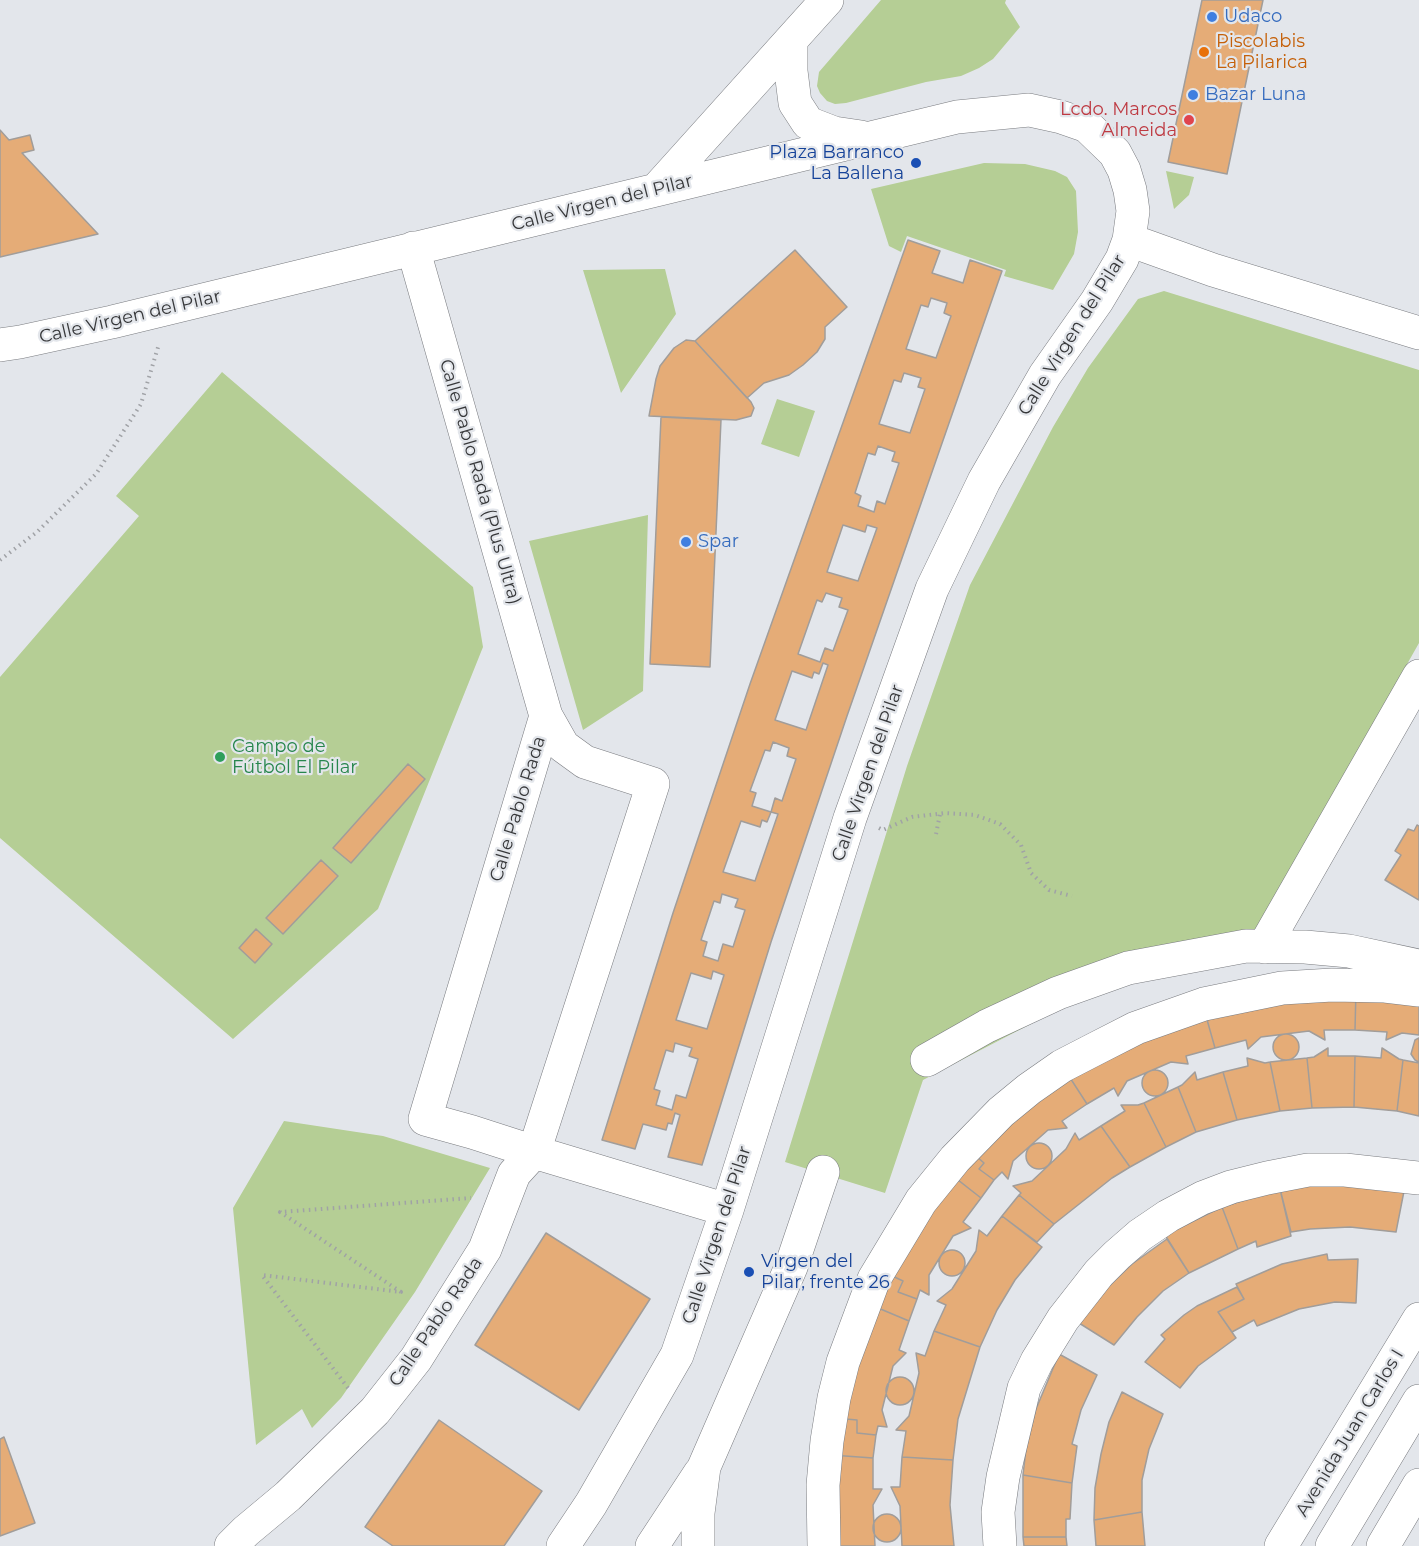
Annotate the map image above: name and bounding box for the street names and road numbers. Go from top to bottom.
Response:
street label: Calle Virgen del Pilar [509,170,695,236]
street label: Calle Virgen del Pilar [1014,251,1130,419]
street label: Calle Virgen del Pilar [37,286,223,348]
street label: Calle Pablo Rada (Plus Ultra) [435,357,525,607]
street label: Calle Virgen del Pilar [828,682,908,864]
street label: Calle Pablo Rada [486,734,550,884]
street label: Calle Virgen del Pilar [678,1143,756,1327]
street label: Calle Pablo Rada [385,1253,487,1391]
street label: Avenida Juan Carlos I [1291,1345,1409,1521]

